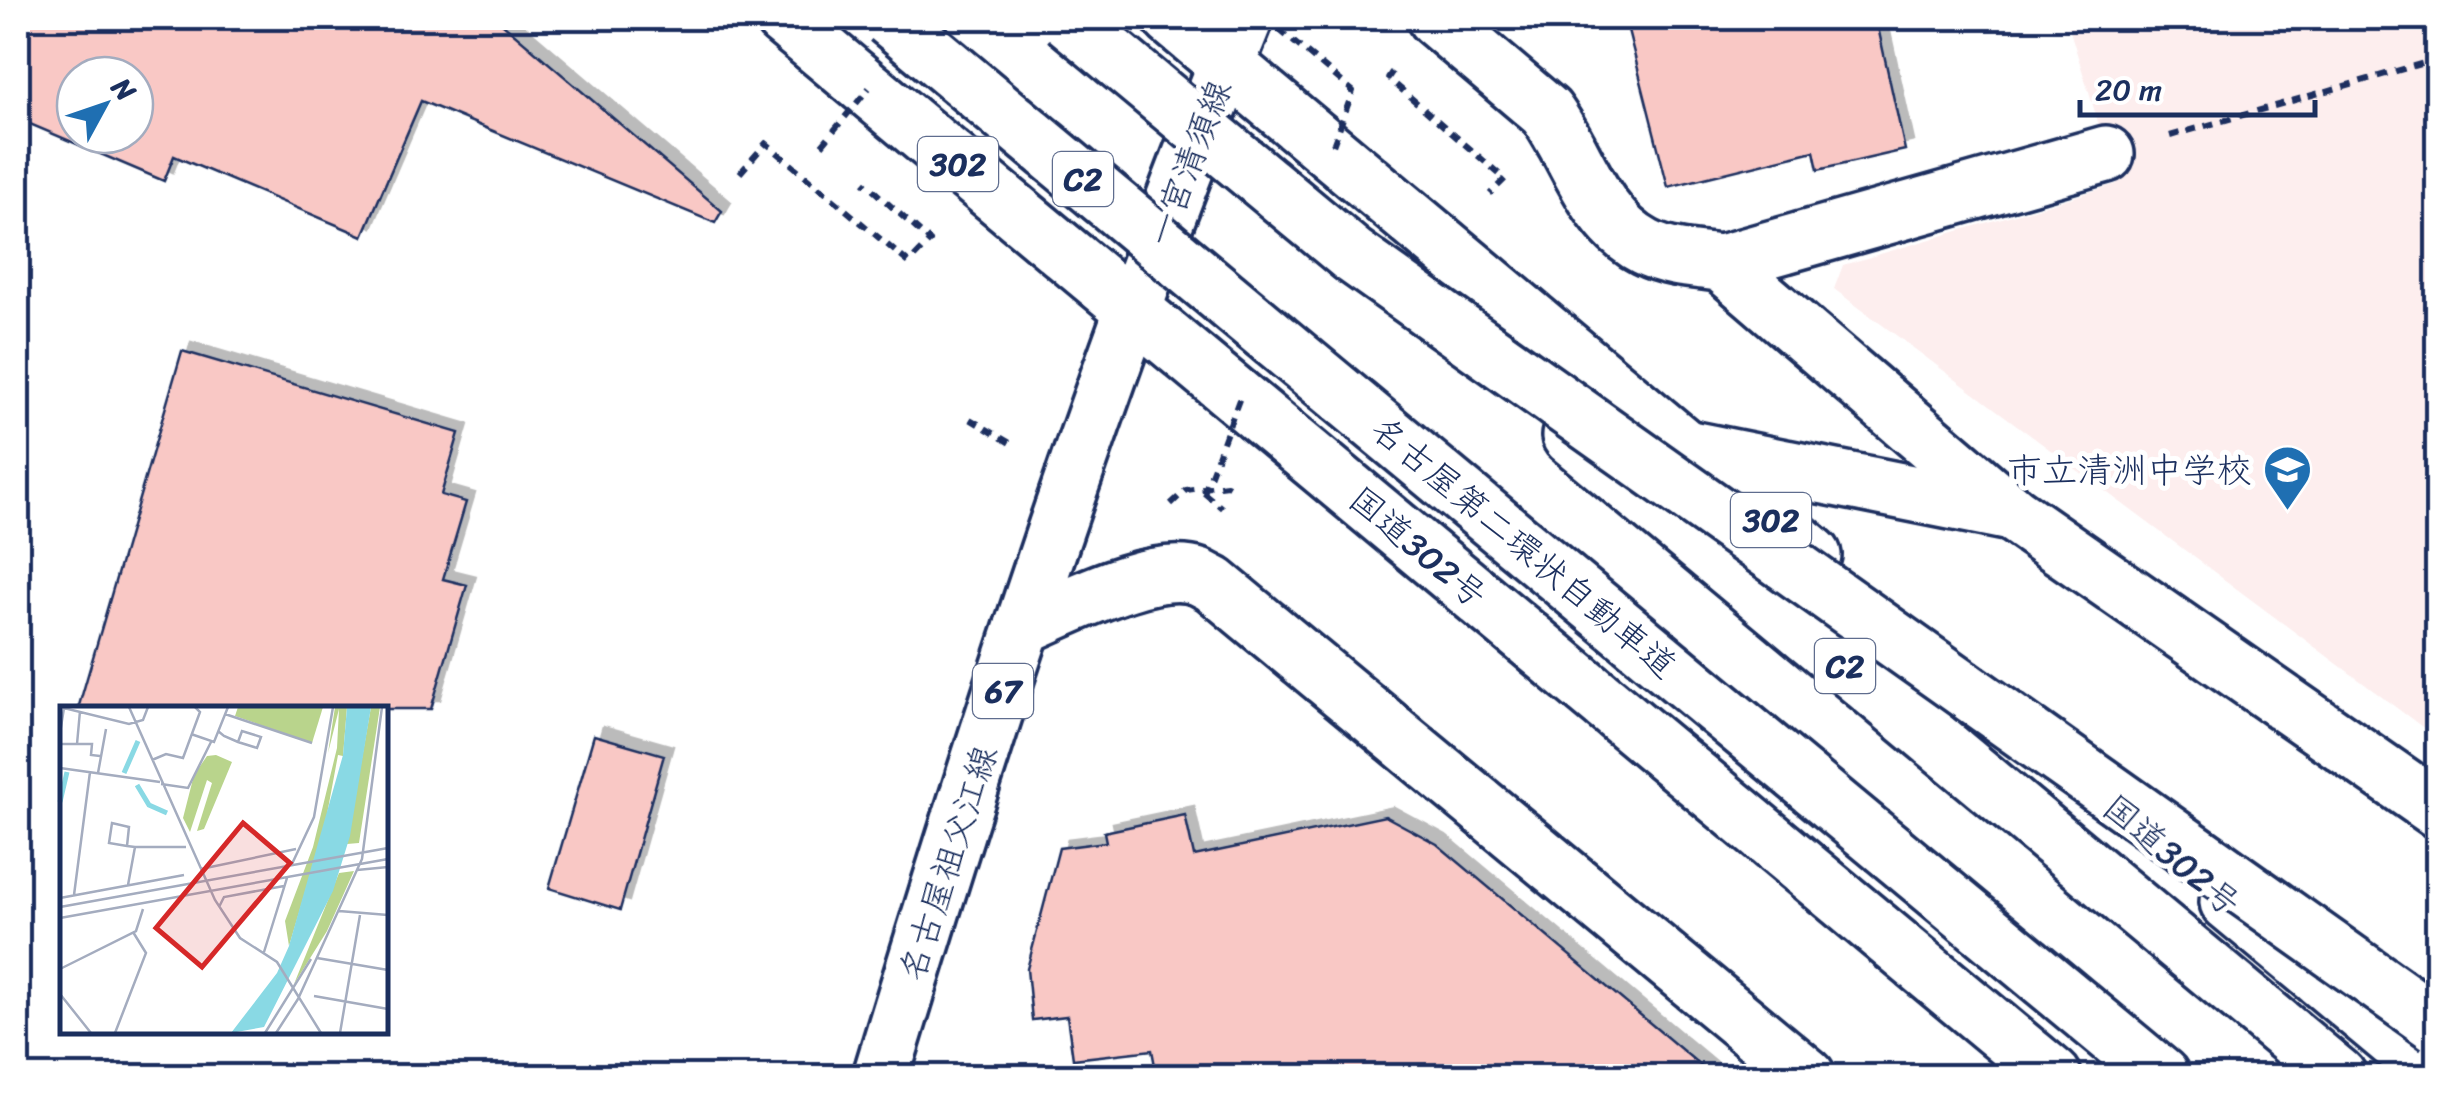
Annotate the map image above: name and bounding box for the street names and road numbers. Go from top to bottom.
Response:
street label: 一宮清須線 [1129,70,1249,256]
road number: 302 [918,137,998,191]
road number: C2 [1053,152,1113,206]
street label: 名古屋第二環状自動車道 [1357,400,1691,694]
street label: 国道302号 [1334,470,1502,624]
road number: 302 [1731,493,1811,547]
road number: C2 [1815,639,1875,693]
road number: 67 [973,664,1033,718]
street label: 名古屋祖父江線 [881,737,1015,989]
street label: 国道302号 [2088,778,2256,932]

